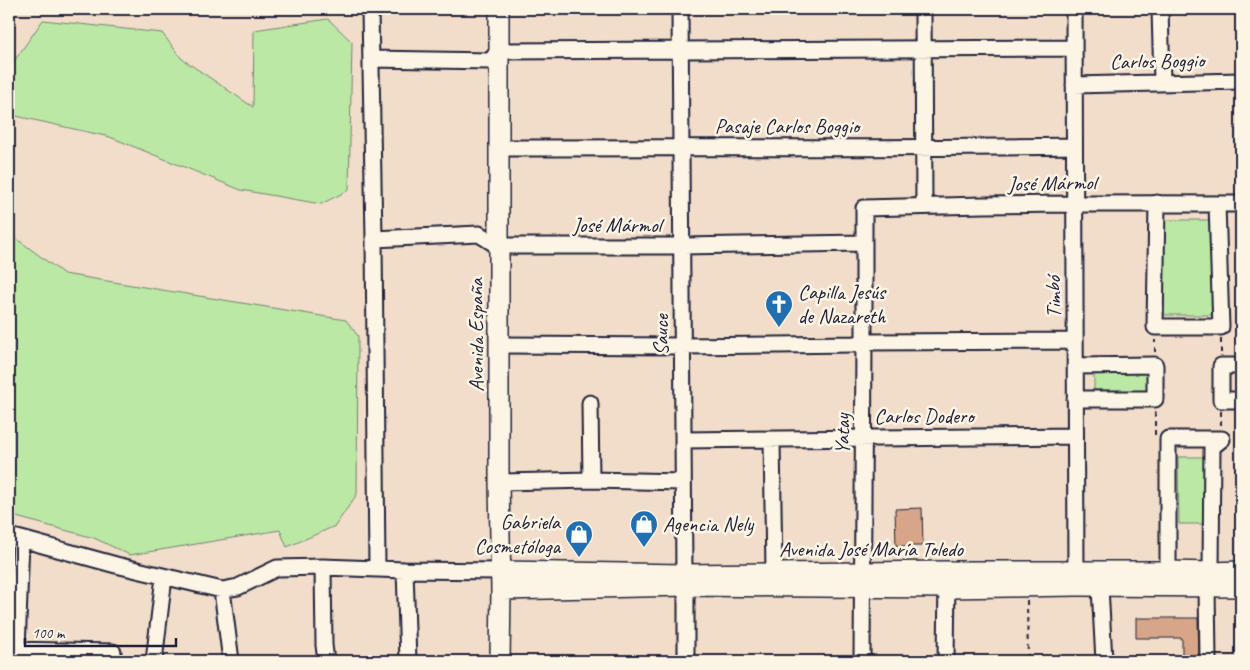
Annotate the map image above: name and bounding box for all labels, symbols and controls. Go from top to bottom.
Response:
street label: Carlos Boggio [1110,47,1207,75]
street label: Pasaje Carlos Boggio [715,113,862,139]
street label: José Mármol [1007,169,1100,197]
street label: José Mármol [572,212,665,238]
street label: Timbó [1040,273,1066,318]
street label: Avenida España [463,276,489,392]
place label: Capilla Jesús de Nazareth [798,279,887,329]
church icon: Capilla Jesús de Nazareth [764,289,794,328]
street label: Sauce [648,313,674,356]
street label: Carlos Dodero [874,403,976,429]
street label: Yatay [829,412,855,454]
place label: Gabriela Cosmetóloga [475,509,562,559]
shop icon: Agencia Nely [629,509,659,548]
place label: Agencia Nely [663,511,755,537]
shop icon: Gabriela Cosmetóloga [564,519,594,558]
street label: Avenida José María Toledo [779,536,964,562]
scale bar [25,615,176,647]
text: 100 m [32,624,66,643]

